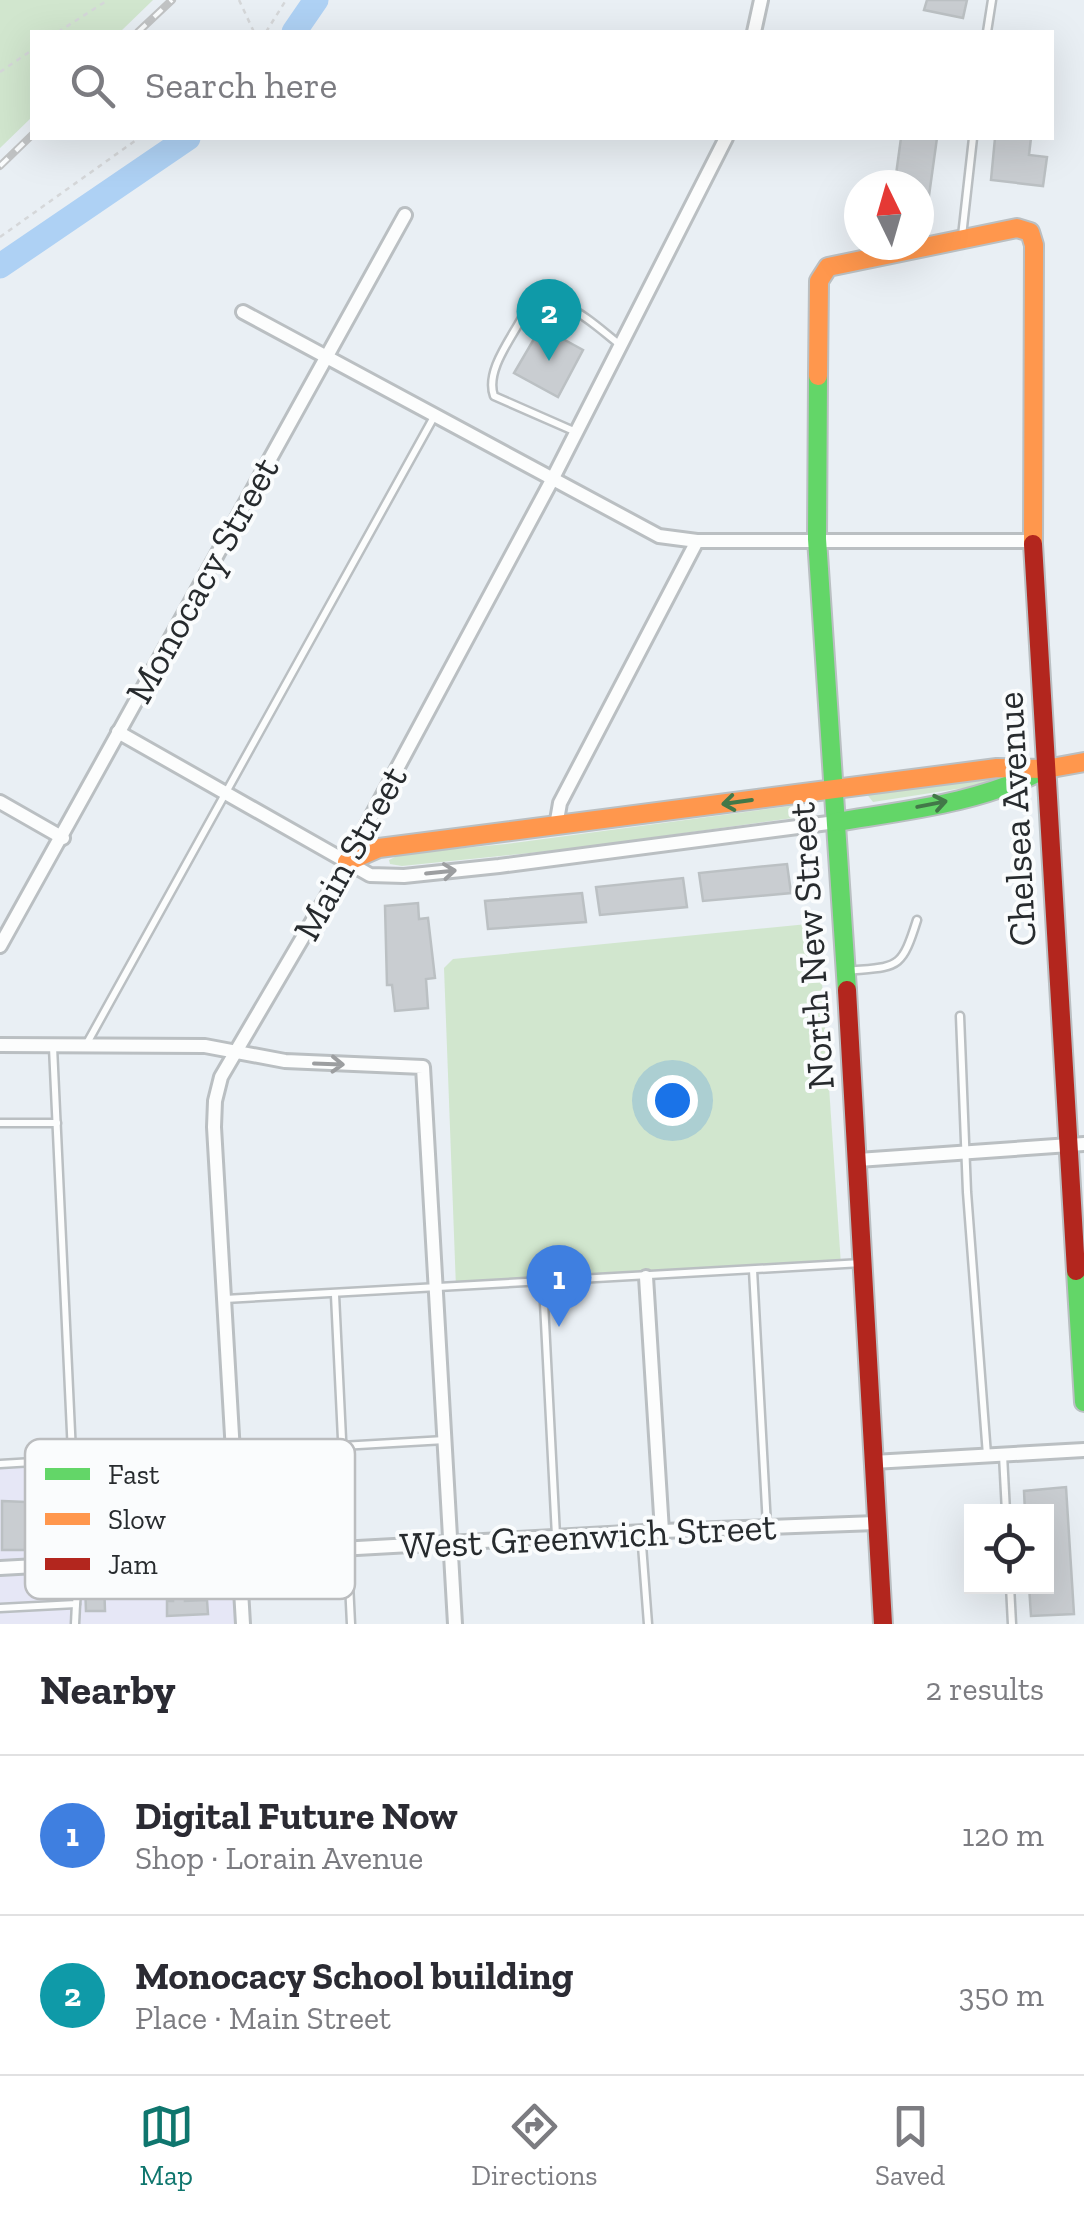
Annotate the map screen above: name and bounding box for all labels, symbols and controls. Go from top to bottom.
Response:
search box [30,30,1054,140]
icon: search [65,58,120,113]
text: Search here [145,62,337,108]
north arrow [844,170,934,260]
pin: 2 [516,278,582,361]
street label: Monocacy Street [115,449,289,711]
street label: Chelsea Avenue [986,691,1046,947]
street label: Main Street [283,758,417,948]
one-way arrow [721,794,754,812]
one-way arrow [915,794,948,813]
street label: North New Street [778,801,844,1091]
one-way arrow [424,862,456,881]
one-way arrow [313,1055,345,1074]
your location [647,1075,698,1126]
pin: 1 [526,1244,592,1327]
legend [25,1439,355,1599]
text: Fast [108,1458,160,1491]
text: Slow [108,1503,166,1536]
street label: West Greenwich Street [399,1503,777,1569]
map controls [964,1504,1054,1594]
button: locate [964,1504,1054,1594]
text: Jam [108,1548,158,1581]
text: Nearby [40,1664,176,1715]
text: 2 results [925,1670,1044,1708]
text: Digital Future Now [135,1793,458,1839]
text: 1 [66,1816,79,1854]
text: 120 m [962,1816,1044,1854]
text: Shop · Lorain Avenue [135,1839,423,1877]
text: Monocacy School building [135,1953,573,1999]
text: 2 [64,1976,81,2014]
text: 350 m [959,1976,1044,2014]
text: Place · Main Street [135,1999,391,2037]
tab: Map [139,2099,194,2192]
tab: Directions [471,2099,598,2192]
tab: Saved [875,2099,945,2192]

